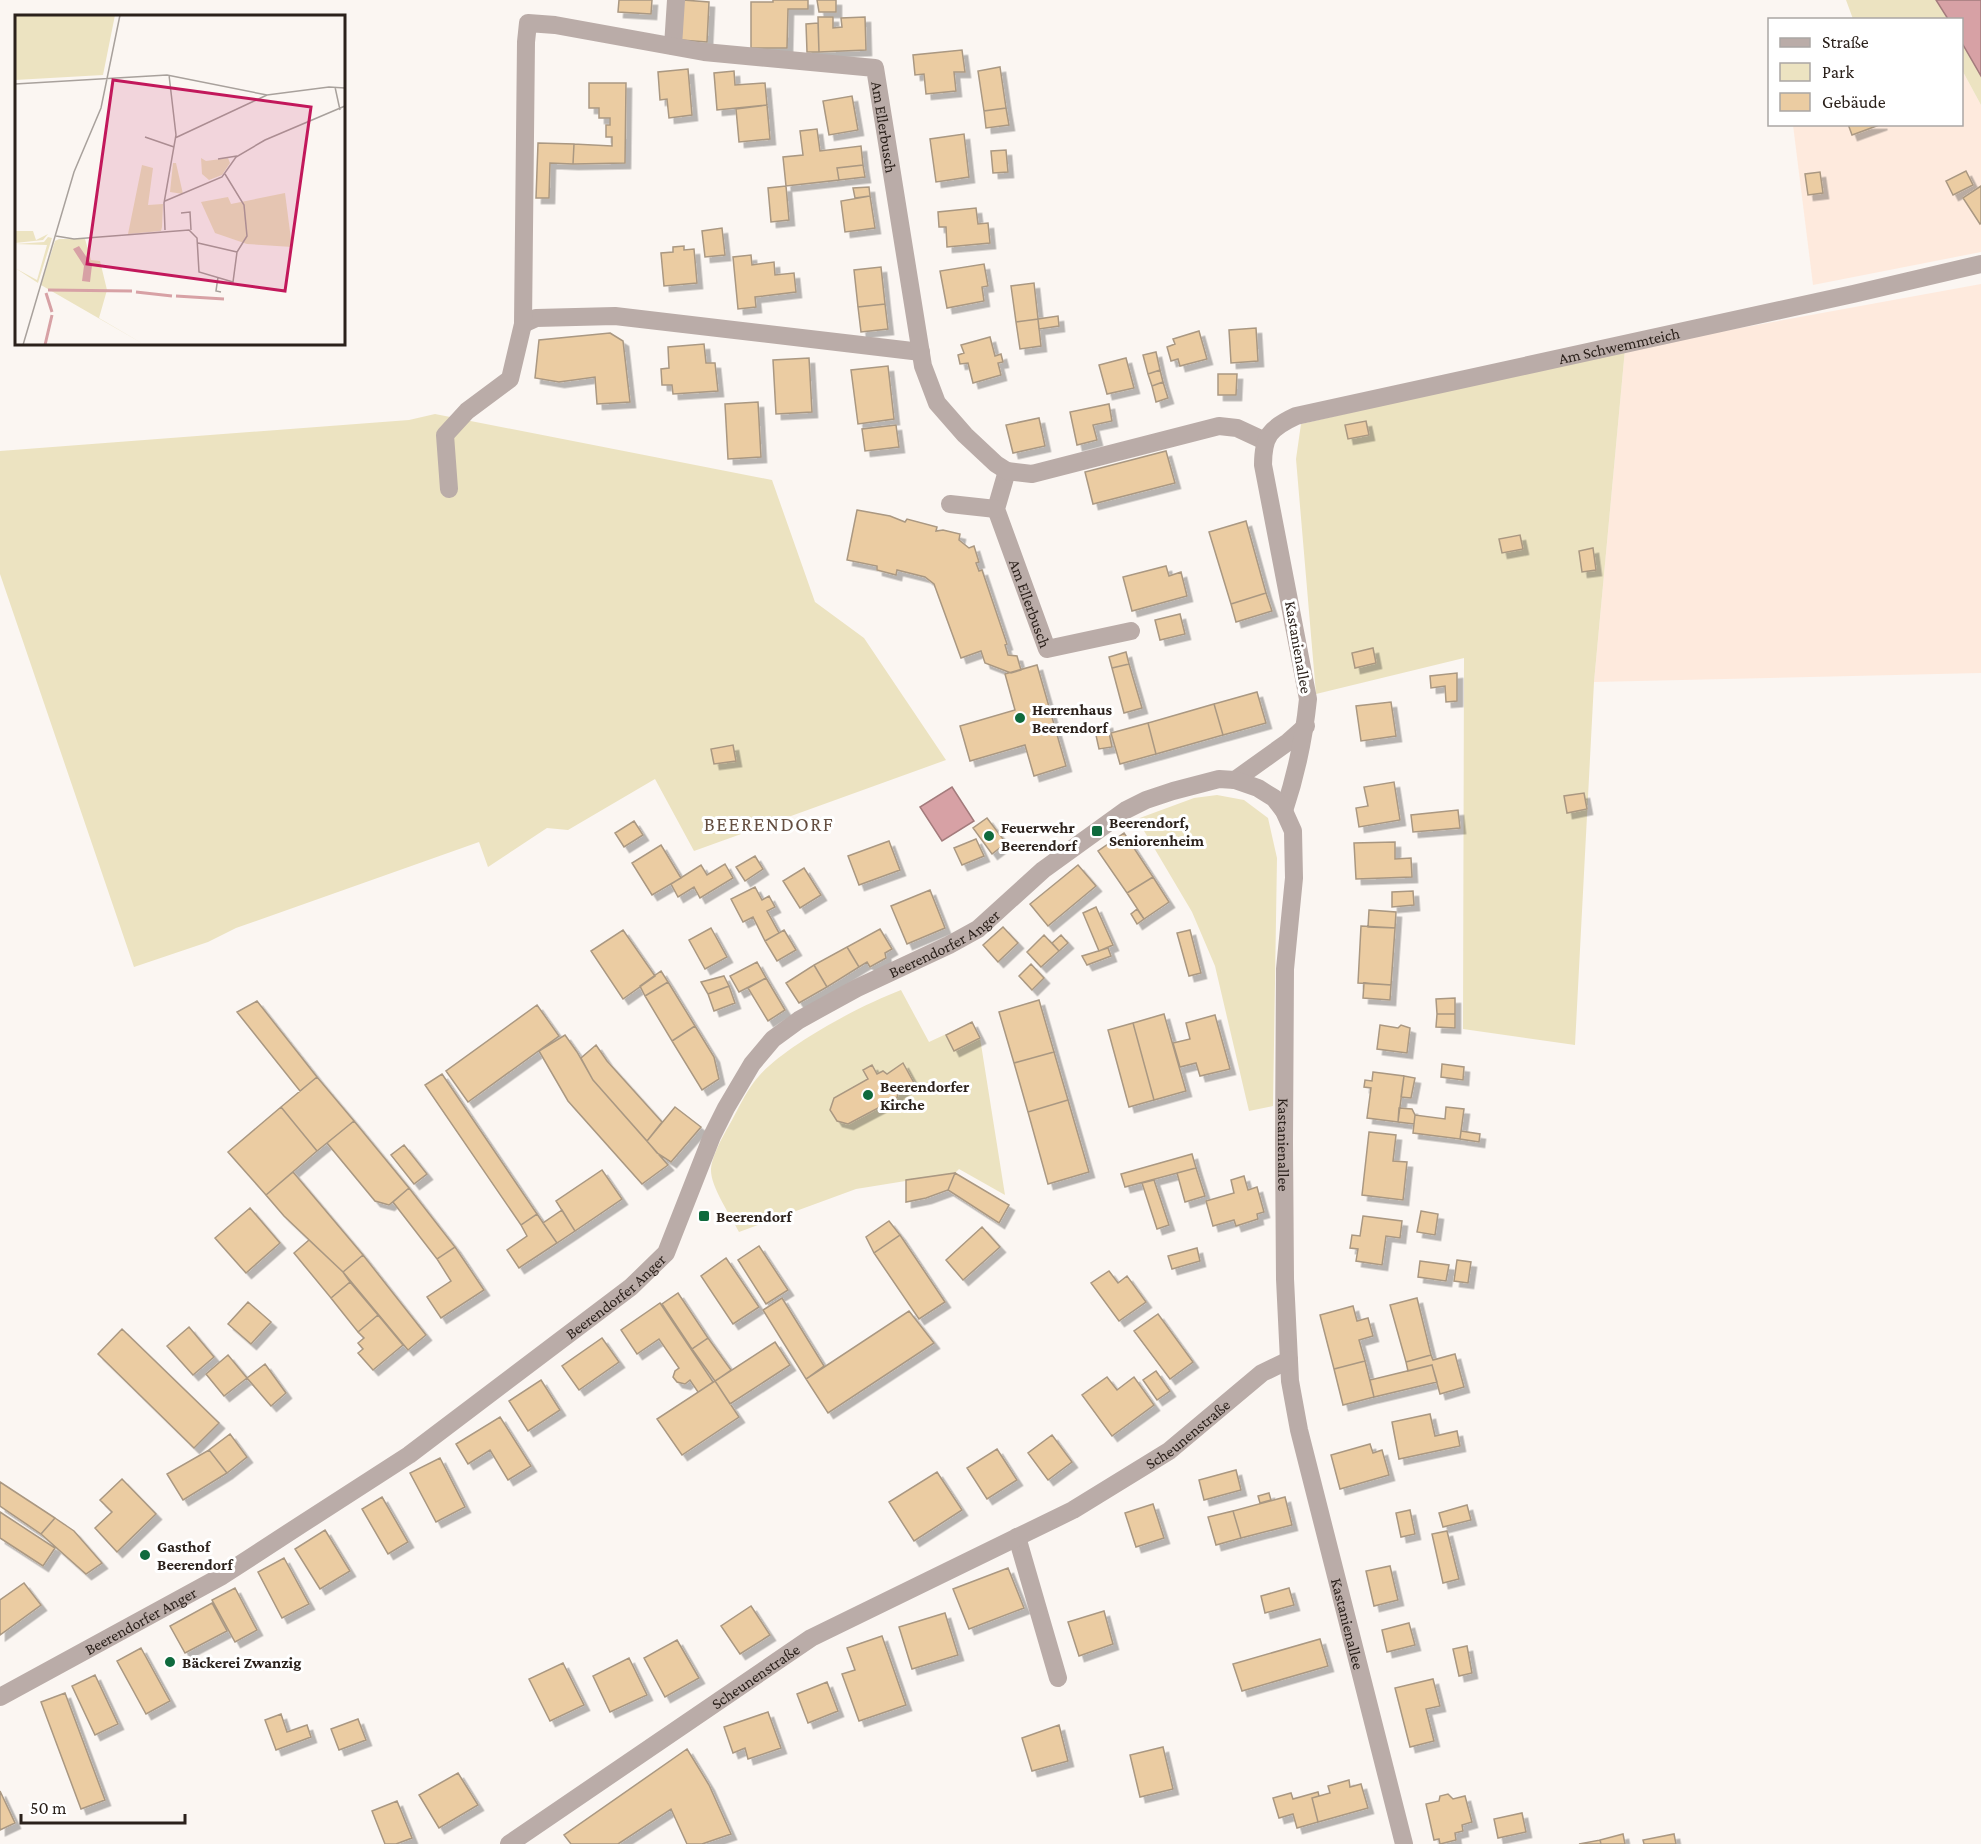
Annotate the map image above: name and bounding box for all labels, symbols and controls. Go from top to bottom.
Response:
inset map [15,15,345,345]
legend [1768,18,1963,126]
text: Straße [1822,32,1869,52]
text: Park [1822,62,1854,82]
street label: Am Ellerbusch [868,80,900,175]
text: Gebäude [1822,92,1886,112]
street label: Am Schwemmteich [1557,324,1682,367]
street label: Am Ellerbusch [1006,557,1054,650]
street label: Kastanienallee [1282,600,1315,695]
place label: Herrenhaus Beerendorf [1032,701,1112,736]
marker: Herrenhaus Beerendorf [1013,711,1027,725]
district label: BEERENDORF [704,813,834,835]
place label: Beerendorf, Seniorenheim [1109,814,1204,849]
place label: Feuerwehr Beerendorf [1001,819,1078,854]
marker: Beerendorf, Seniorenheim [1090,824,1104,838]
marker: Feuerwehr Beerendorf [982,829,996,843]
street label: Beerendorfer Anger [886,906,1003,981]
place label: Beerendorfer Kirche [880,1078,970,1113]
marker: Beerendorfer Kirche [861,1088,875,1102]
street label: Kastanienallee [1275,1098,1292,1192]
place label: Beerendorf [716,1208,793,1225]
marker: Beerendorf [697,1209,711,1223]
street label: Beerendorfer Anger [562,1250,669,1343]
street label: Scheunenstraße [1143,1396,1233,1472]
place label: Gasthof Beerendorf [157,1538,234,1573]
marker: Gasthof Beerendorf [138,1548,152,1562]
street label: Kastanienallee [1328,1576,1367,1671]
street label: Beerendorfer Anger [82,1584,200,1658]
street label: Scheunenstraße [708,1641,803,1712]
place label: Bäckerei Zwanzig [182,1654,301,1671]
marker: Bäckerei Zwanzig [163,1655,177,1669]
scale bar [21,1787,184,1825]
text: 50 m [30,1798,67,1818]

